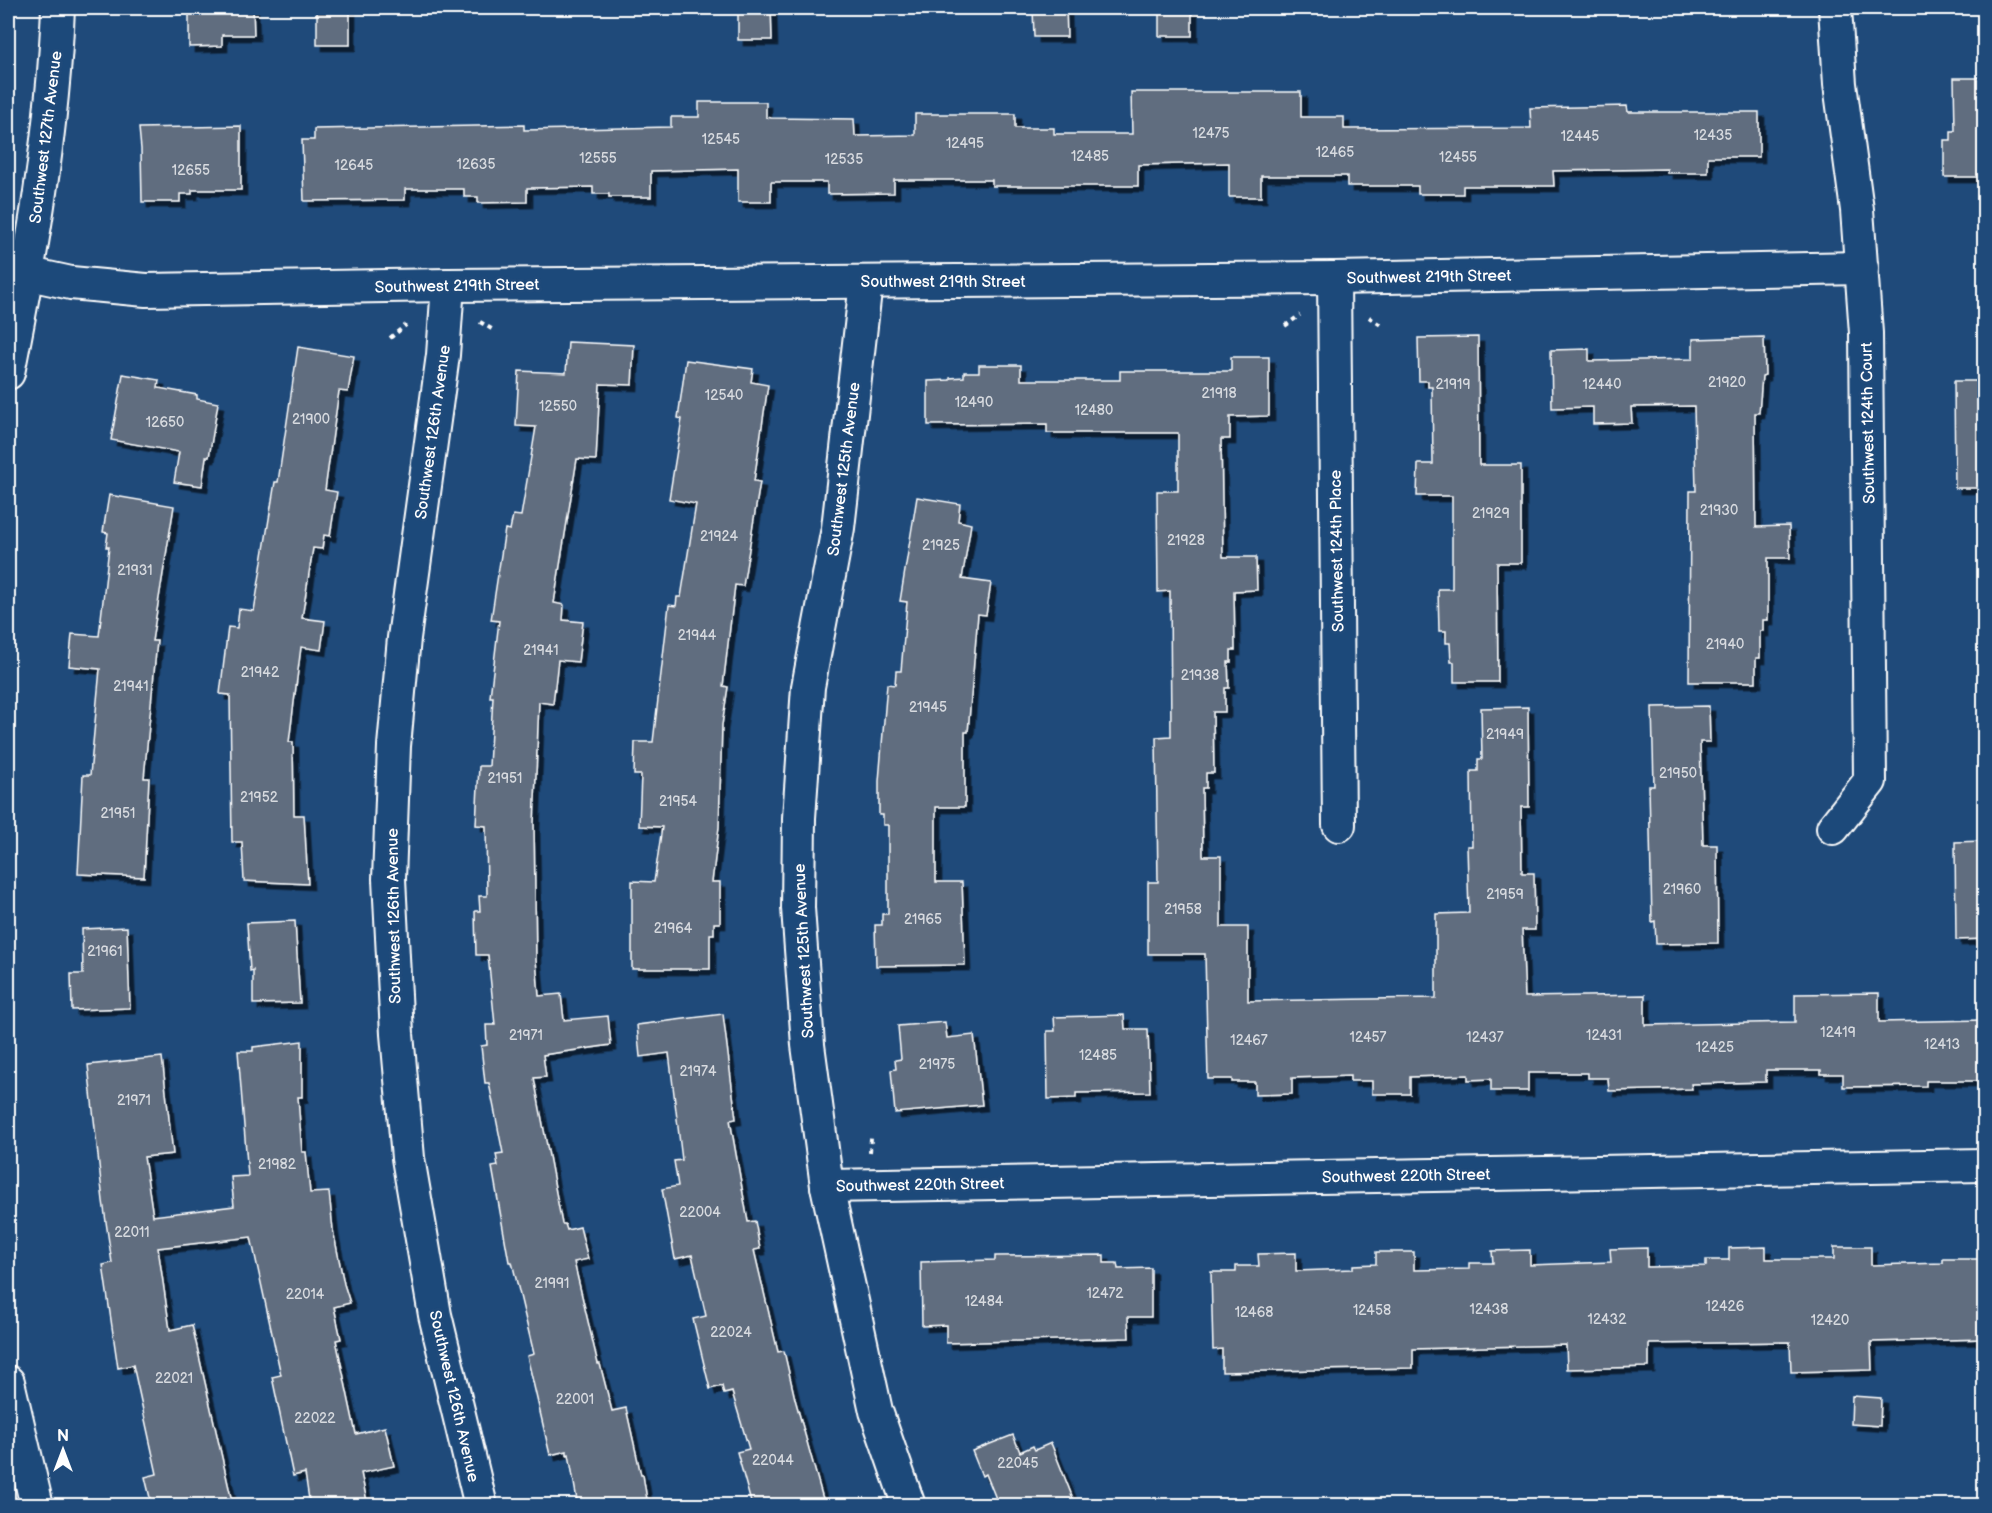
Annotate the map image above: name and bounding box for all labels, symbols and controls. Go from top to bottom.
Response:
street label: Southwest 127th Avenue [26,49,67,225]
house number: 12475 [1193,125,1229,142]
house number: 12435 [1694,127,1732,144]
house number: 12445 [1561,128,1599,145]
house number: 12545 [702,131,740,148]
house number: 12495 [946,135,984,152]
house number: 12465 [1316,144,1354,161]
house number: 12485 [1071,148,1109,165]
house number: 12455 [1439,149,1477,166]
house number: 12555 [579,150,617,167]
house number: 12535 [825,151,863,168]
house number: 12635 [457,156,495,173]
house number: 12645 [335,157,373,174]
house number: 12655 [172,162,210,179]
street label: Southwest 219th Street [1346,267,1512,288]
street label: Southwest 219th Street [861,273,1025,292]
street label: Southwest 219th Street [374,276,540,297]
street label: Southwest 124th Court [1858,342,1879,504]
street label: Southwest 126th Avenue [412,343,455,520]
house number: 21920 [1708,374,1746,391]
house number: 21919 [1435,376,1471,393]
house number: 12440 [1583,376,1621,393]
street label: Southwest 125th Avenue [824,381,865,557]
house number: 21918 [1201,385,1237,402]
house number: 12540 [705,387,743,404]
house number: 12490 [955,394,993,411]
house number: 12550 [539,398,577,415]
house number: 12480 [1075,402,1113,419]
house number: 21900 [292,411,330,428]
house number: 12650 [146,414,184,431]
street label: Southwest 124th Place [1327,469,1348,632]
house number: 21930 [1700,502,1738,519]
house number: 21929 [1472,505,1510,522]
house number: 21924 [700,528,739,545]
house number: 21928 [1167,532,1205,549]
house number: 21925 [922,537,960,554]
house number: 21931 [117,562,153,579]
house number: 21944 [678,627,717,644]
house number: 21940 [1706,636,1744,653]
house number: 21941 [523,642,559,659]
house number: 21942 [241,664,280,681]
house number: 21938 [1181,667,1219,684]
house number: 21941 [113,678,149,695]
house number: 21945 [909,699,947,716]
house number: 21949 [1486,726,1524,743]
house number: 21950 [1659,765,1697,782]
house number: 21951 [488,770,523,787]
house number: 21952 [240,789,279,806]
house number: 21954 [659,793,698,810]
house number: 21951 [101,805,136,822]
street label: Southwest 126th Avenue [383,828,406,1004]
street label: Southwest 125th Avenue [790,863,819,1039]
house number: 21960 [1663,881,1701,898]
house number: 21959 [1486,886,1524,903]
house number: 21958 [1164,901,1202,918]
house number: 21965 [904,911,942,928]
house number: 21964 [654,920,693,937]
house number: 21961 [87,943,123,960]
house number: 12419 [1820,1024,1856,1041]
house number: 21971 [509,1027,543,1044]
house number: 12431 [1586,1027,1622,1044]
house number: 12457 [1350,1029,1387,1046]
house number: 12437 [1466,1029,1504,1046]
house number: 12467 [1230,1032,1268,1049]
house number: 12413 [1924,1036,1960,1053]
house number: 12425 [1696,1039,1734,1056]
house number: 12485 [1079,1047,1117,1064]
house number: 21975 [919,1056,955,1073]
house number: 21974 [680,1063,717,1080]
house number: 21971 [117,1092,151,1109]
house number: 21982 [258,1156,297,1173]
street label: Southwest 220th Street [1322,1166,1490,1187]
street label: Southwest 220th Street [836,1175,1004,1196]
house number: 22004 [679,1204,721,1221]
house number: 22011 [114,1224,150,1241]
house number: 21991 [534,1275,570,1292]
house number: 12472 [1086,1285,1124,1302]
house number: 22014 [286,1286,325,1303]
house number: 12484 [965,1293,1004,1310]
house number: 12426 [1706,1298,1745,1315]
house number: 12438 [1470,1301,1508,1318]
house number: 12458 [1353,1302,1391,1319]
house number: 12468 [1235,1304,1273,1321]
street label: Southwest 126th Avenue [425,1309,483,1485]
house number: 12432 [1588,1311,1627,1328]
house number: 12420 [1811,1312,1849,1329]
house number: 22024 [710,1324,752,1341]
house number: 22021 [155,1370,193,1387]
house number: 22001 [556,1391,594,1408]
house number: 22022 [294,1410,336,1427]
north arrow [33,1420,93,1480]
text: N [57,1427,69,1446]
house number: 22044 [752,1452,794,1469]
house number: 22045 [997,1455,1039,1472]

